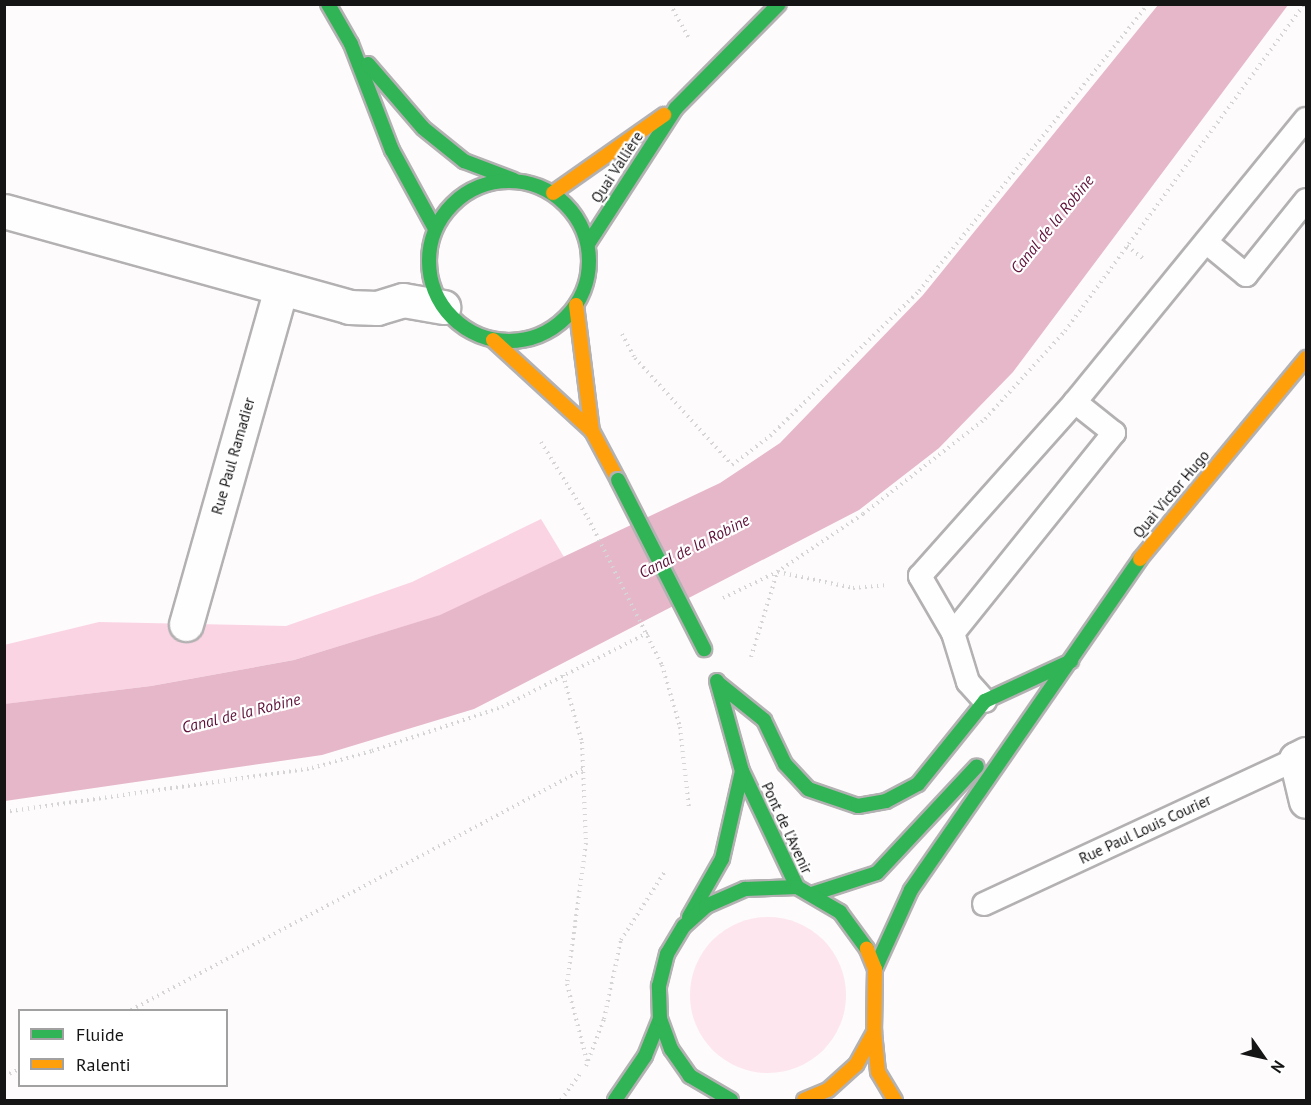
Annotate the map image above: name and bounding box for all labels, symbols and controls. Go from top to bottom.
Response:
street label: Quai Vallière [587,128,647,206]
water label: Canal de la Robine [1006,171,1098,277]
street label: Rue Paul Ramadier [208,395,258,517]
street label: Quai Victor Hugo [1129,446,1213,542]
water label: Canal de la Robine [636,510,752,582]
water label: Canal de la Robine [180,689,302,737]
street label: Pont de l'Avenir [758,779,816,877]
street label: Rue Paul Louis Courier [1076,791,1214,867]
legend [18,1009,228,1087]
text: Fluide [76,1023,124,1046]
north arrow [1233,1027,1293,1087]
text: Ralenti [76,1053,131,1076]
text: N [1267,1057,1289,1077]

